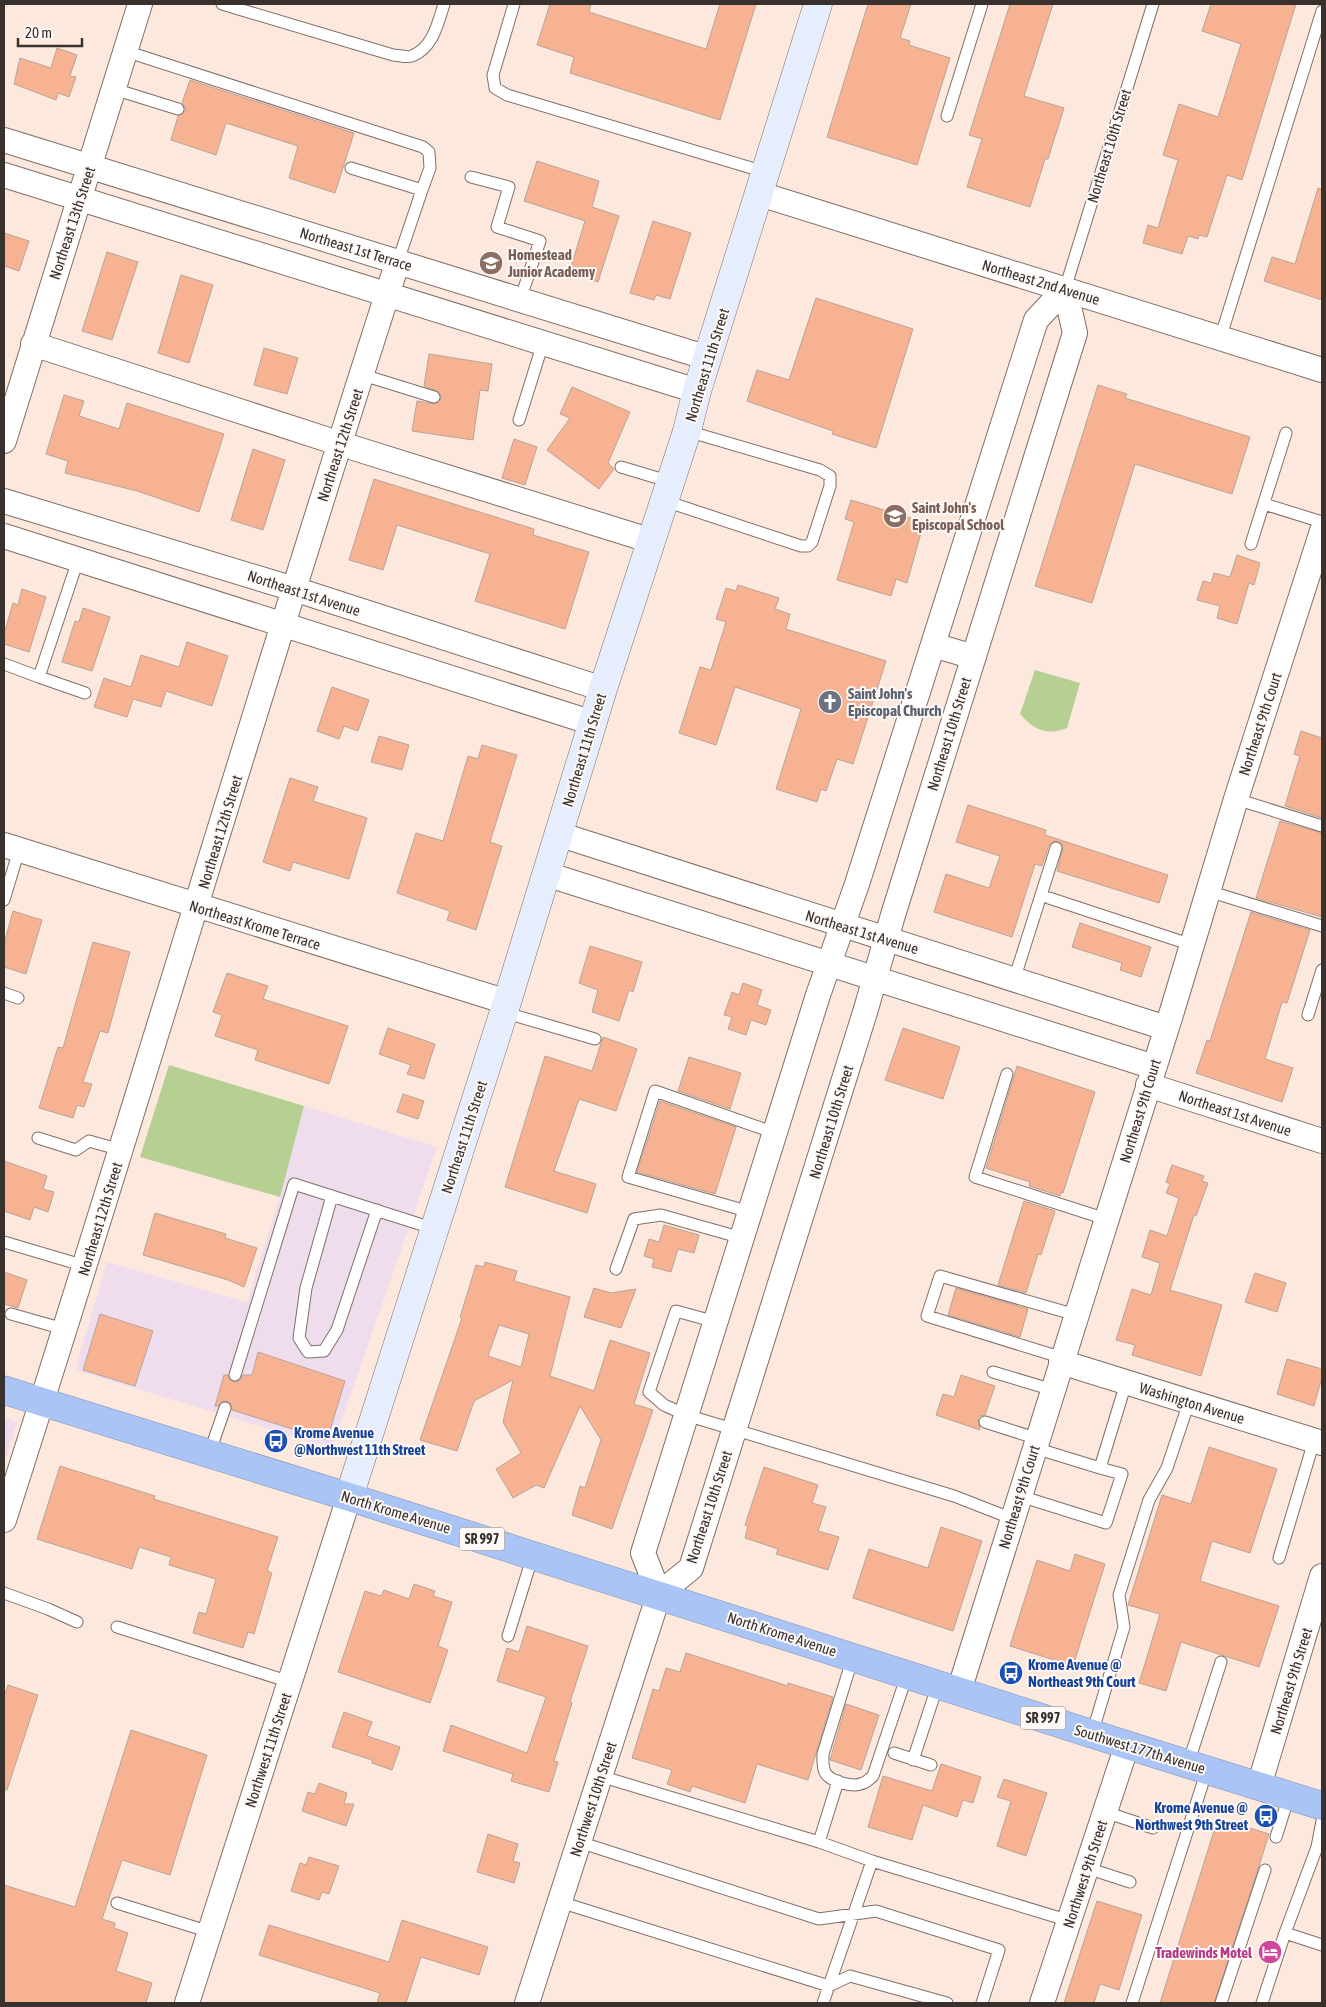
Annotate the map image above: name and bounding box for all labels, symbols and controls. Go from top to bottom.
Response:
scale bar [18,15,81,47]
text: 20 m [25,24,52,41]
street label: Northeast 10th Street [1084,87,1134,205]
street label: Northeast 13th Street [46,164,98,282]
street label: Northeast 1st Terrace [298,224,414,274]
place label: Homestead Junior Academy [507,246,596,280]
school or university icon: Homestead Junior Academy [478,250,504,276]
street label: Northeast 2nd Avenue [980,256,1102,308]
street label: Northeast 11th Street [682,306,732,424]
street label: Northeast 12th Street [314,386,366,504]
place label: Saint John's Episcopal School [912,499,1005,533]
school or university icon: Saint John's Episcopal School [882,503,908,529]
street label: Northeast 1st Avenue [246,567,363,619]
street label: Northeast 9th Court [1235,670,1285,778]
street label: Northeast 10th Street [924,675,974,793]
place label: Saint John's Episcopal Church [848,685,941,719]
church icon: Saint John's Episcopal Church [817,689,843,715]
street label: Northeast 11th Street [559,691,609,809]
street label: Northeast 12th Street [195,773,245,891]
street label: Northeast Krome Terrace [187,897,323,953]
street label: Northeast 1st Avenue [803,907,921,957]
street label: Northeast 9th Court [1116,1057,1164,1165]
street label: Northeast 10th Street [806,1063,856,1181]
street label: Northeast 11th Street [438,1078,490,1196]
street label: Northeast 1st Avenue [1177,1087,1294,1139]
street label: Northeast 12th Street [75,1160,125,1278]
street label: Washington Avenue [1137,1379,1247,1427]
place label: Krome Avenue @Northwest 11th Street [294,1424,426,1458]
bus stop icon: Krome Avenue @Northwest 11th Street [263,1428,289,1454]
street label: Northeast 9th Court [995,1443,1043,1551]
street label: Northeast 10th Street [683,1448,735,1566]
street label: North Krome Avenue [339,1487,453,1537]
road number: SR 997 [460,1528,504,1550]
street label: North Krome Avenue [725,1608,839,1660]
street label: Northeast 9th Street [1267,1626,1315,1736]
place label: Krome Avenue @ Northeast 9th Court [1028,1656,1136,1690]
bus stop icon: Krome Avenue @ Northeast 9th Court [998,1660,1024,1686]
street label: Northwest 11th Street [241,1690,295,1810]
road number: SR 997 [1020,1706,1066,1730]
street label: Southwest 177th Avenue [1073,1721,1208,1777]
street label: Northwest 10th Street [566,1739,620,1859]
place label: Krome Avenue @ Northwest 9th Street [1135,1799,1249,1833]
bus stop icon: Krome Avenue @ Northwest 9th Street [1253,1803,1279,1829]
street label: Northwest 9th Street [1060,1818,1110,1930]
hotel icon: Tradewinds Motel [1257,1939,1283,1965]
place label: Tradewinds Motel [1155,1944,1253,1961]

